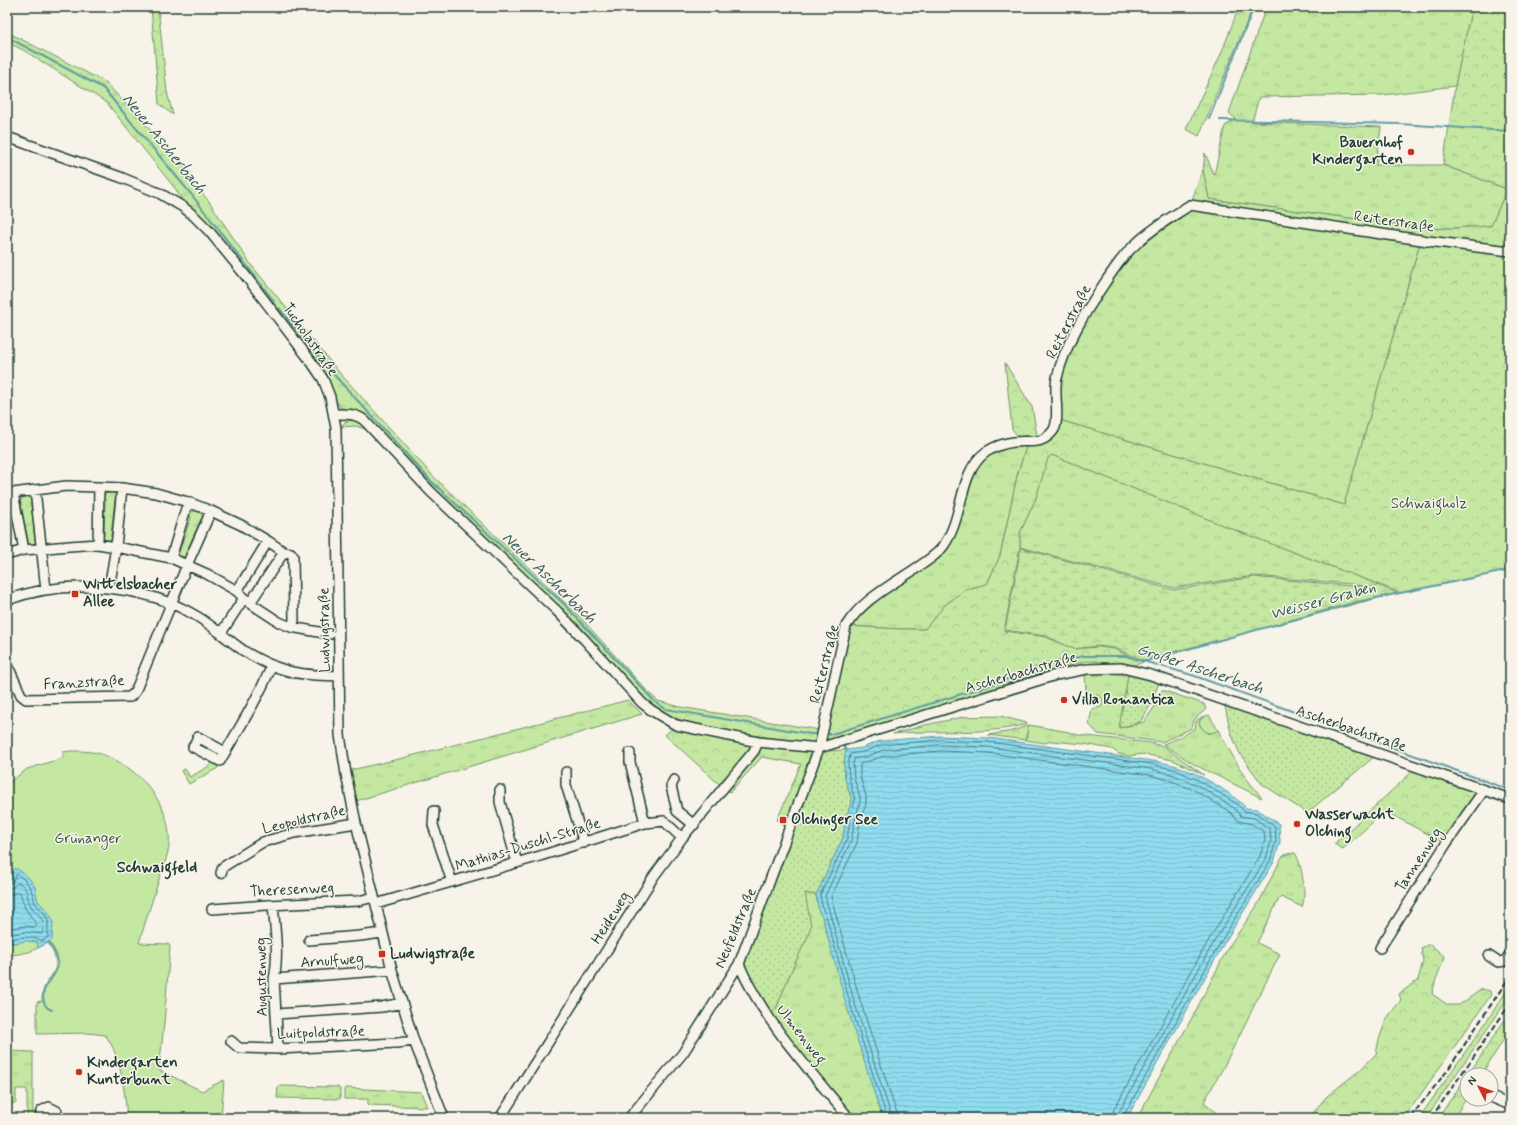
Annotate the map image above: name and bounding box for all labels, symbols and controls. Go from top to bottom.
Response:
water label: Neuer Ascherbach [117,90,211,199]
place label: Bauernhof Kindergarten [1312,133,1404,172]
marker: Bauernhof Kindergarten [1406,147,1416,157]
street label: Reiterstraße [1352,206,1436,238]
street label: Reiterstraße [1042,281,1096,363]
street label: Tucholastraße [277,299,343,381]
park label: Schwaigholz [1391,494,1467,515]
water label: Neuer Ascherbach [497,528,601,629]
place label: Wittelsbacher Allee [82,575,178,612]
water label: Weisser Graben [1268,577,1378,625]
street label: Ludwigstraße [314,587,336,673]
marker: Wittelsbacher Allee [70,589,80,599]
street label: Reiterstraße [805,622,845,706]
water label: Großer Ascherbach [1134,639,1266,699]
street label: Ascherbachstraße [963,647,1079,699]
street label: Franzstraße [43,671,125,695]
place label: Villa Romantica [1072,690,1175,710]
marker: Villa Romantica [1059,695,1069,705]
street label: Ascherbachstraße [1293,701,1409,757]
street label: Leopoldstraße [260,801,348,839]
place label: Wasserwacht Olching [1304,805,1396,844]
place label: Olchinger See [791,810,879,832]
street label: Mathias-Duschl-Straße [453,813,603,877]
marker: Olchinger See [778,815,788,825]
marker: Wasserwacht Olching [1292,819,1302,829]
street label: Tannenweg [1391,824,1448,897]
park label: Grünanger [54,829,122,850]
district label: Schwaigfeld [117,857,197,880]
street label: Theresenweg [249,878,335,902]
street label: Neufeldstraße [710,885,762,971]
street label: Heideweg [587,888,636,949]
street label: Augustenweg [251,937,274,1017]
place label: Ludwigstraße [390,944,476,965]
street label: Arnulfweg [300,949,364,974]
marker: Ludwigstraße [377,949,387,959]
street label: Ulmenweg [771,1001,831,1070]
street label: Luitpoldstraße [277,1021,365,1045]
place label: Kindergarten Kunterbunt [87,1053,178,1090]
marker: Kindergarten Kunterbunt [74,1067,84,1077]
north arrow [1459,1067,1499,1107]
text: N [1465,1074,1480,1088]

